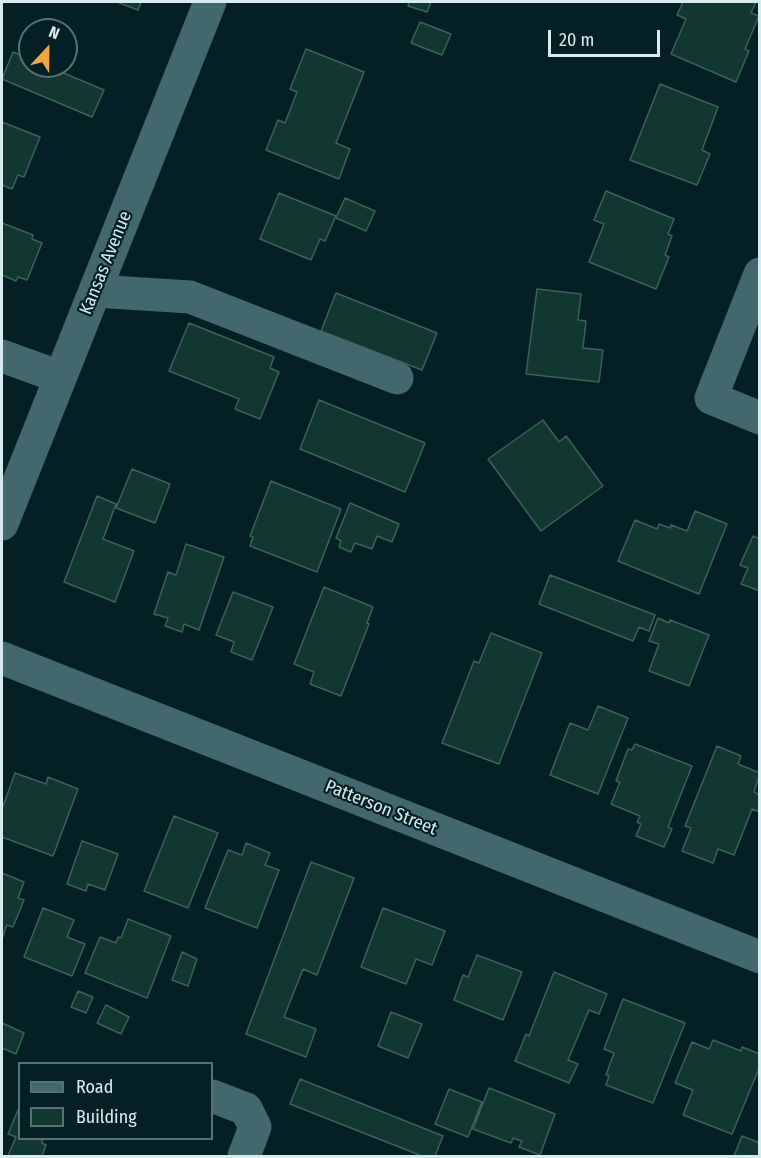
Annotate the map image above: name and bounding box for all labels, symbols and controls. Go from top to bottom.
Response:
north arrow [18,18,78,78]
scale bar [551,18,664,56]
text: N [46,22,62,43]
text: 20 m [559,29,594,51]
street label: Kansas Avenue [75,208,137,318]
street label: Patterson Street [322,776,440,840]
legend [18,1062,213,1140]
text: Road [76,1076,113,1098]
text: Building [76,1106,137,1128]

